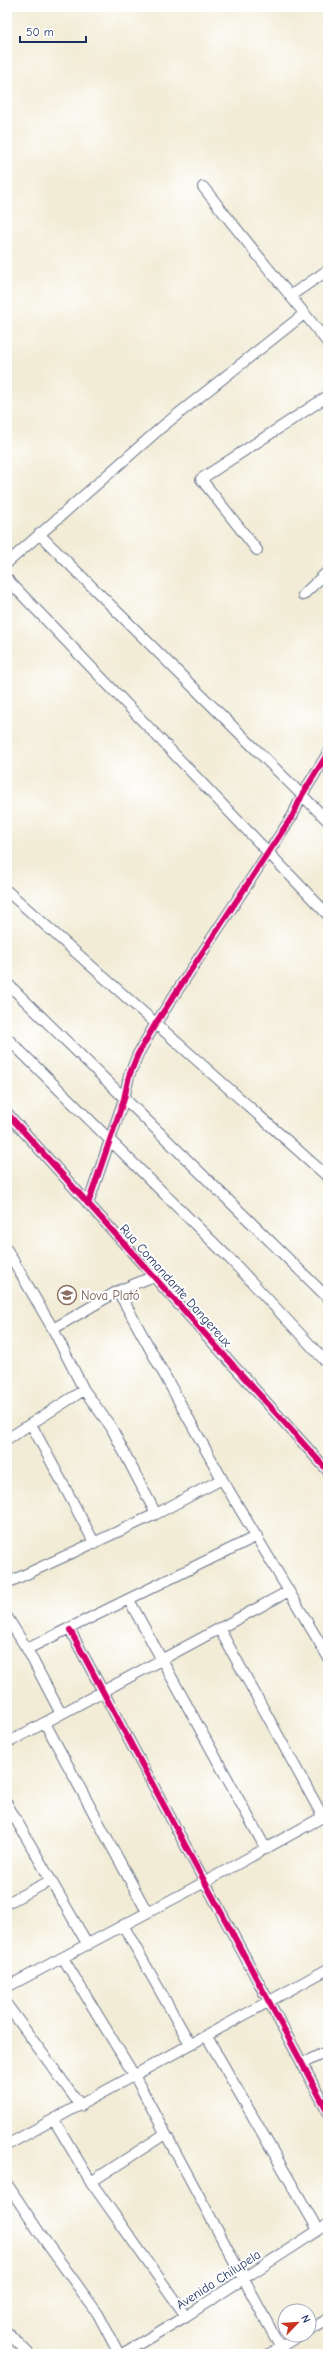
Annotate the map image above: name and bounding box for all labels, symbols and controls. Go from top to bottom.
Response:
scale bar [20,18,86,44]
text: 50 m [26,25,54,39]
street label: Rua Comandante Dangereux [117,1221,235,1350]
school or university icon: Nova Plató [56,1284,78,1306]
place label: Nova Plató [81,1288,140,1303]
street label: Avenida Chilupela [173,2247,263,2312]
north arrow [277,2303,317,2343]
text: N [298,2313,313,2325]

